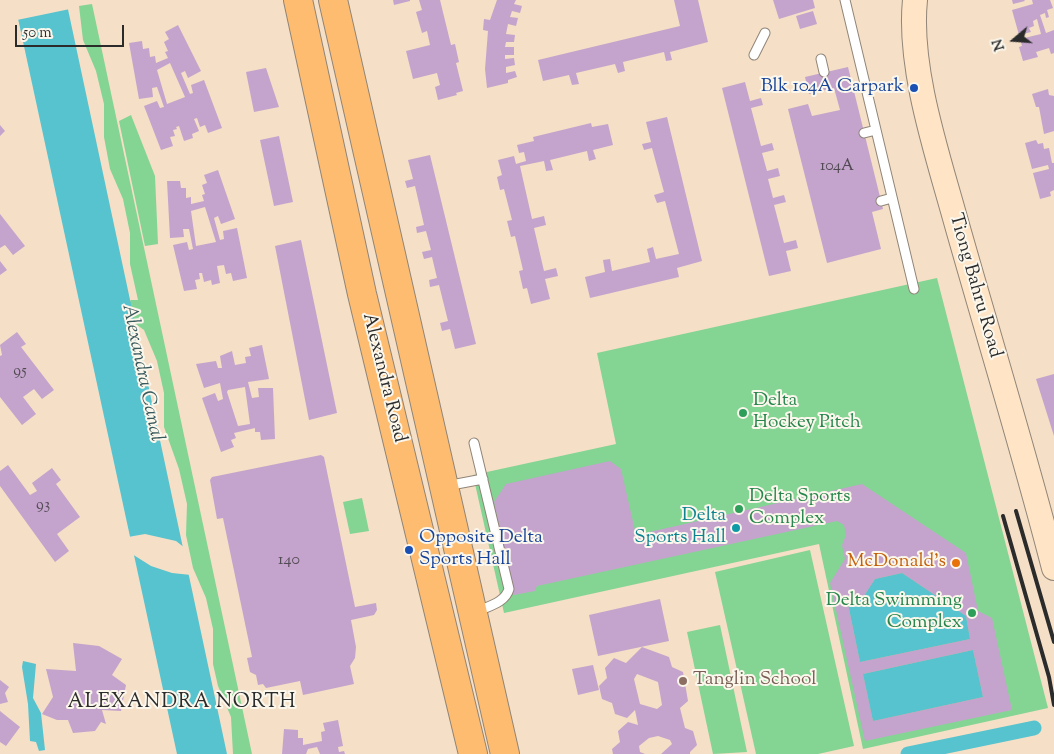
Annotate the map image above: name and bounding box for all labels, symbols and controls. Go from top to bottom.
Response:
scale bar [18,15,126,47]
north arrow [989,15,1039,65]
text: 50 m [23,23,52,44]
text: N [988,36,1011,53]
place label: Blk 104A Carpark [761,77,904,99]
marker: Blk 104A Carpark [908,82,920,94]
house number: 104A [820,157,854,177]
street label: Tiong Bahru Road [943,211,1005,361]
water label: Alexandra Canal [115,302,167,444]
street label: Alexandra Road [356,311,410,445]
house number: 95 [13,362,27,382]
place label: Delta Hockey Pitch [753,391,861,435]
marker: Delta Hockey Pitch [737,407,749,419]
place label: Delta Sports Complex [749,487,851,531]
house number: 93 [36,496,50,516]
marker: Delta Sports Complex [733,503,745,515]
place label: Delta Sports Hall [634,506,726,550]
marker: Delta Sports Hall [730,522,742,534]
place label: Opposite Delta Sports Hall [419,528,543,572]
marker: Opposite Delta Sports Hall [403,544,415,556]
house number: 140 [278,551,300,571]
place label: McDonald's [847,552,946,574]
marker: McDonald's [950,557,962,569]
place label: Delta Swimming Complex [826,591,962,635]
marker: Delta Swimming Complex [966,607,978,619]
place label: Tanglin School [693,670,816,692]
marker: Tanglin School [677,675,689,687]
district label: ALEXANDRA NORTH [66,692,298,716]

